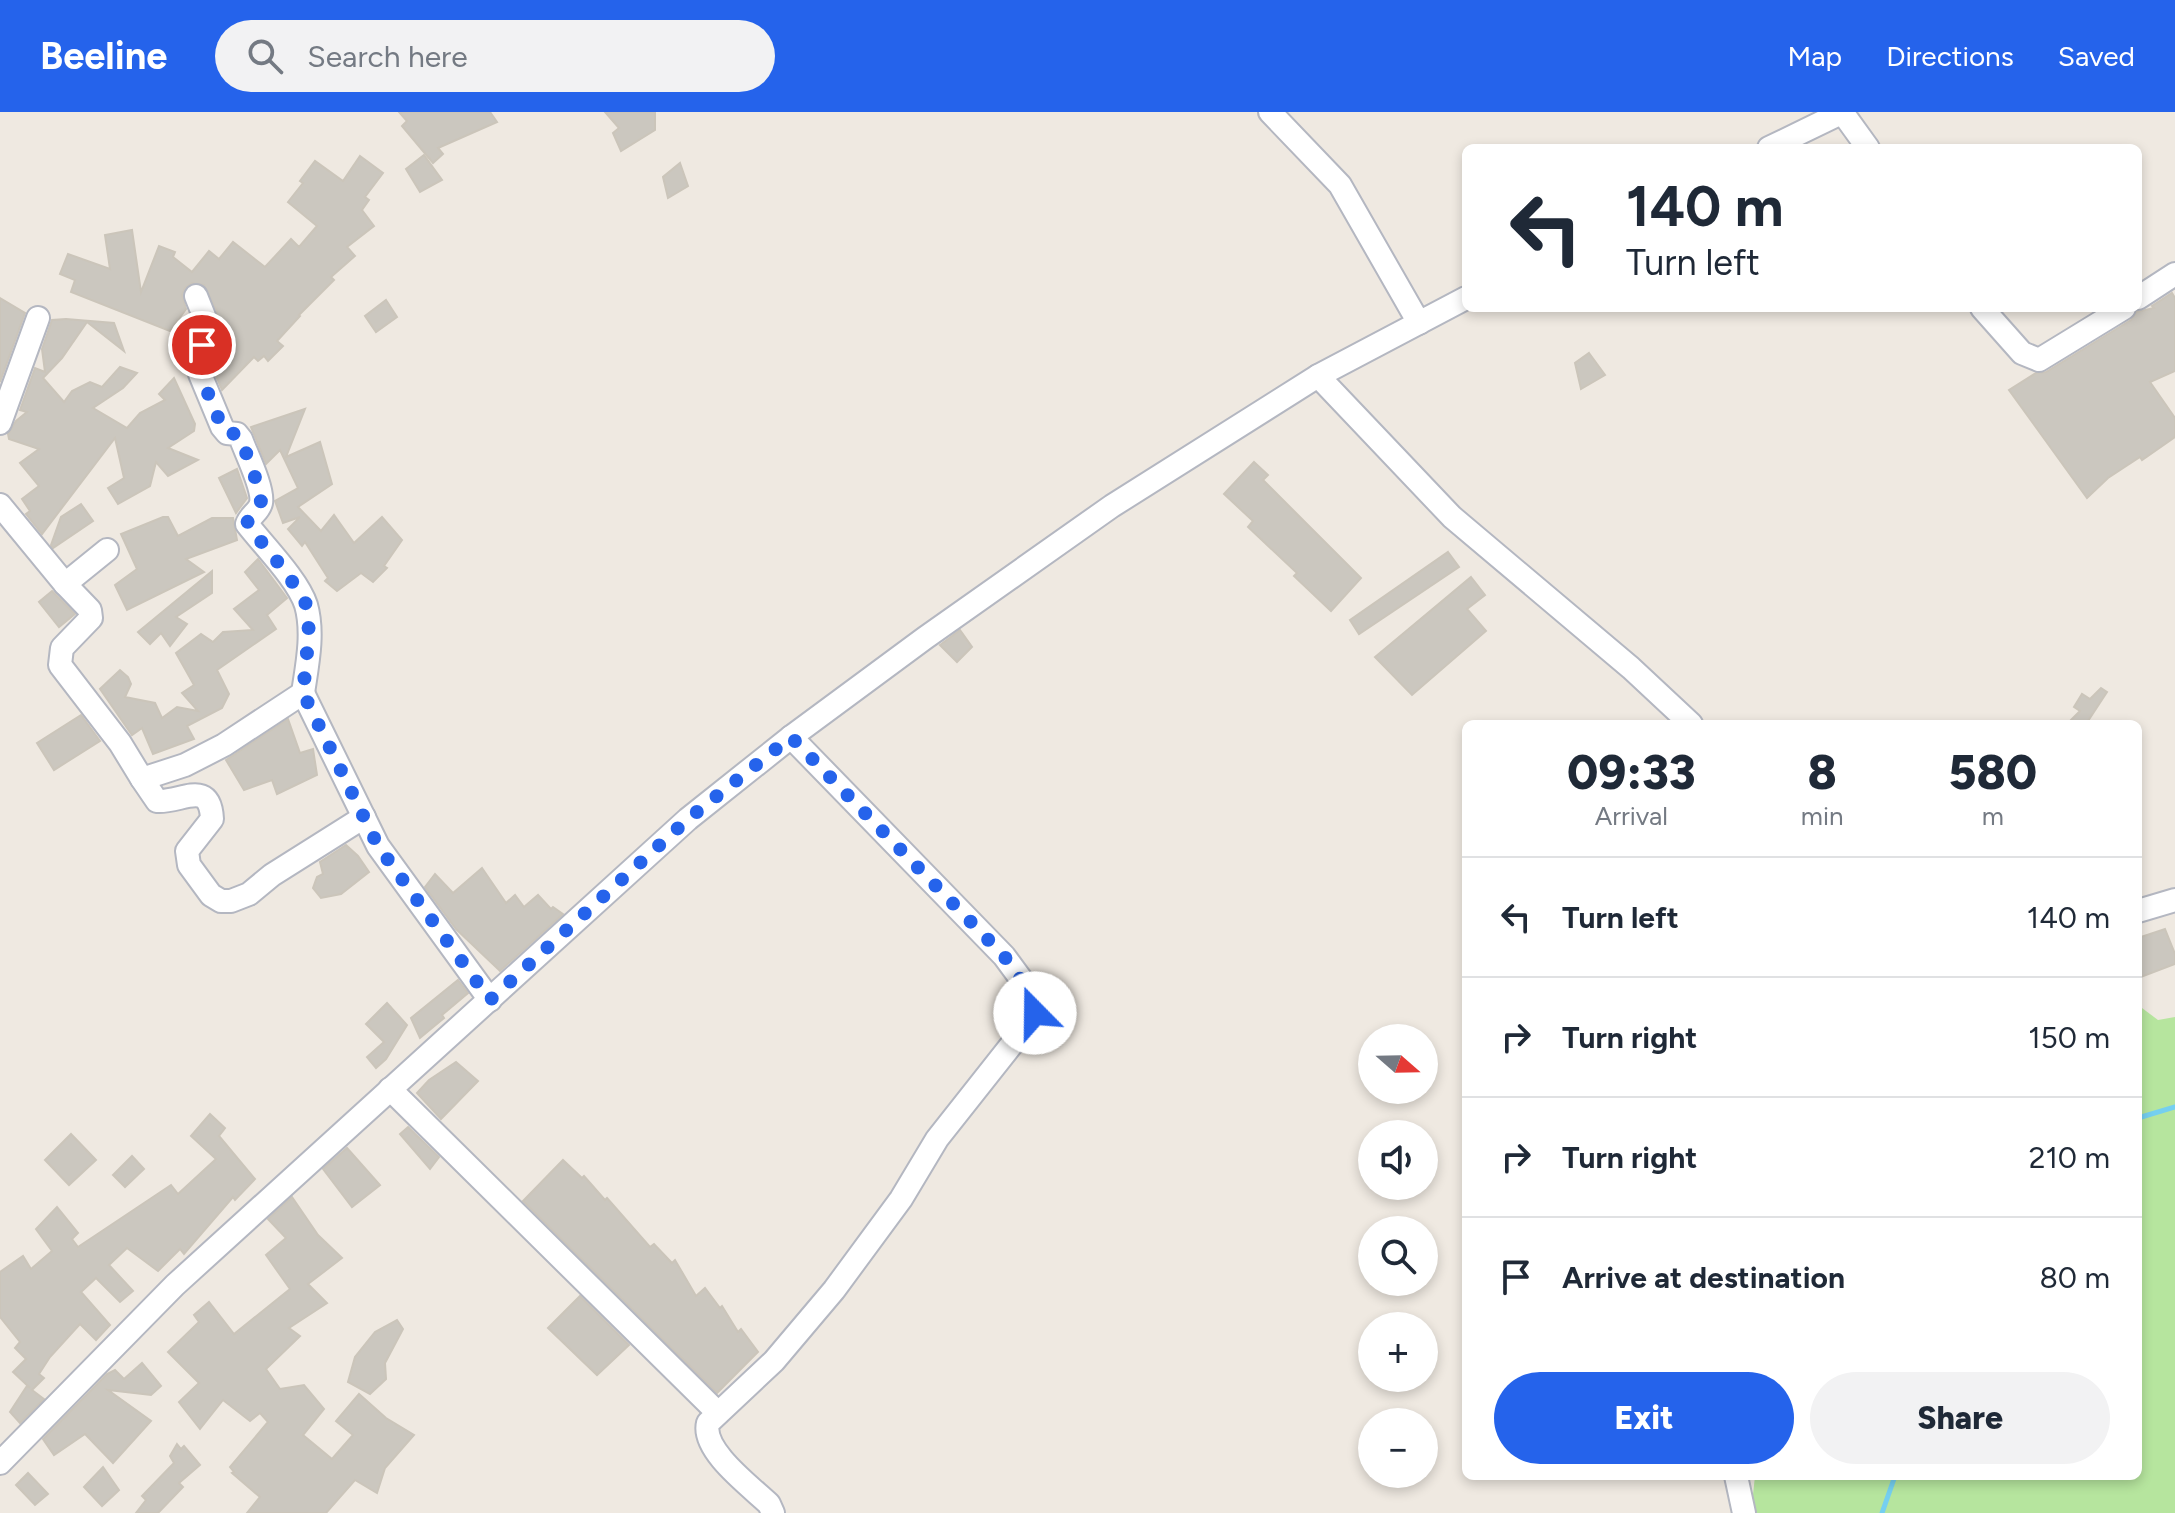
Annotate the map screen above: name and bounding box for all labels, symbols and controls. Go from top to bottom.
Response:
search box [215,20,775,92]
text: Beeline [40,33,167,79]
icon: search [243,34,287,78]
text: Search here [307,38,468,75]
text: Map [1788,39,1842,73]
text: Directions [1886,39,2014,73]
text: Saved [2058,39,2135,73]
text: 140 m [1626,173,1784,240]
icon: left [1494,176,1598,280]
text: Turn left [1626,241,1760,284]
pin [168,311,236,379]
icon: arrive [180,323,224,367]
text: 09:33 [1567,743,1696,801]
text: 8 [1807,743,1837,801]
text: 580 [1948,743,2037,801]
text: Arrival [1595,800,1668,832]
text: min [1801,800,1843,832]
text: m [1982,800,2004,832]
icon: left [1494,895,1538,939]
text: Turn left [1562,899,1679,936]
text: 140 m [2027,899,2110,936]
position arrow [993,971,1077,1055]
icon: right [1494,1015,1538,1059]
text: Turn right [1562,1019,1697,1056]
text: 150 m [2028,1019,2110,1056]
north arrow [1358,1024,1438,1104]
map controls [1358,1024,1438,1488]
button: sound [1358,1120,1438,1200]
icon: right [1494,1135,1538,1179]
text: Turn right [1562,1139,1697,1176]
text: 210 m [2029,1139,2110,1176]
button: search [1358,1216,1438,1296]
icon: arrive [1494,1255,1538,1299]
text: Arrive at destination [1562,1259,1845,1296]
text: 80 m [2039,1259,2110,1296]
button: + [1358,1312,1438,1392]
button: Exit [1494,1372,1794,1464]
button: Share [1810,1372,2110,1464]
button: − [1358,1408,1438,1488]

